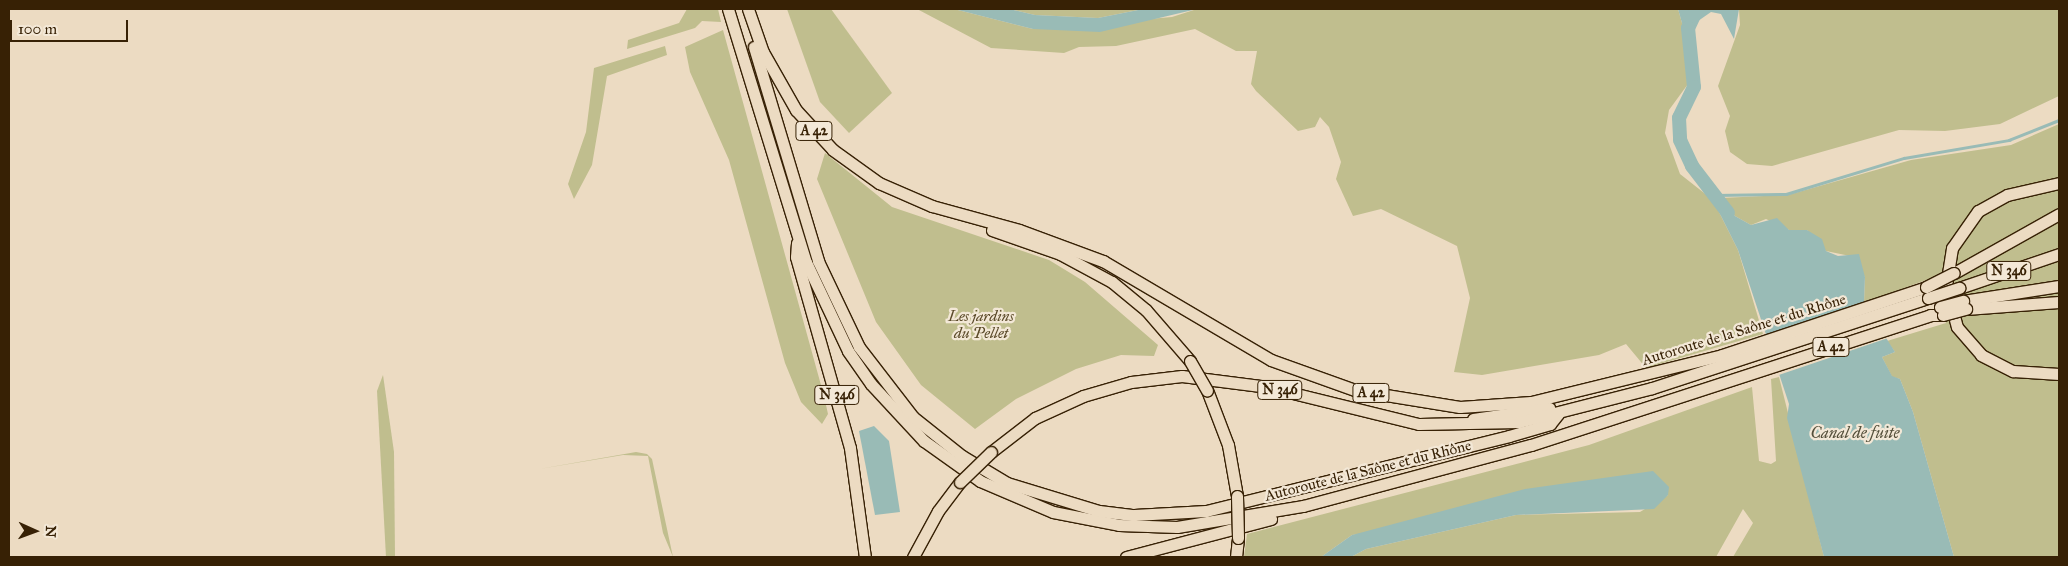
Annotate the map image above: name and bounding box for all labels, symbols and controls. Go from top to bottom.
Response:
scale bar [12,10,130,42]
text: 100 m [18,20,57,38]
road number: A 42 [795,120,833,142]
road number: N 346 [1985,260,2033,282]
street label: Autoroute de la Saône et du Rhône [1640,290,1848,370]
park label: Les jardins du Pellet [948,307,1014,342]
road number: A 42 [1812,336,1850,358]
road number: N 346 [1256,378,1304,402]
road number: A 42 [1352,382,1390,404]
road number: N 346 [813,384,861,406]
water label: Canal de fuite [1811,423,1899,443]
street label: Autoroute de la Saône et du Rhône [1263,437,1473,505]
north arrow [10,506,60,556]
text: N [42,525,59,538]

